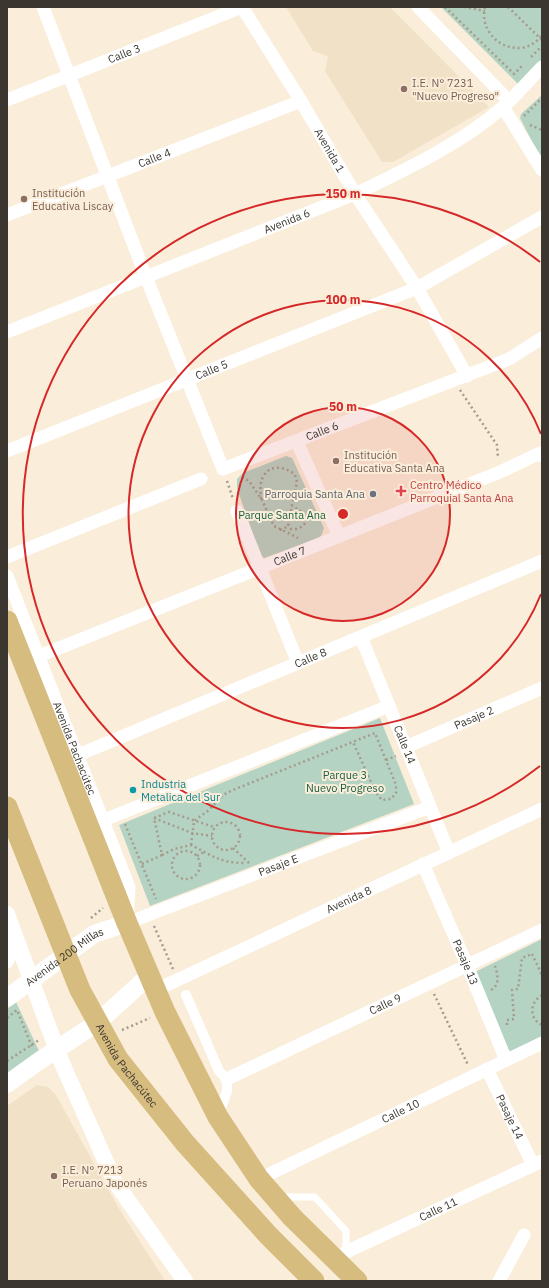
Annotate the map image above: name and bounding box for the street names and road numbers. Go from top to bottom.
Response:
street label: Calle 3 [106,41,143,66]
street label: Avenida 1 [311,126,348,175]
street label: Calle 4 [136,145,173,171]
street label: Avenida 6 [262,206,312,237]
street label: Calle 5 [193,357,230,382]
street label: Calle 6 [304,418,340,444]
street label: Calle 7 [271,543,308,569]
street label: Calle 8 [292,645,329,671]
street label: Avenida Pachacútec [50,699,99,797]
street label: Pasaje 2 [452,703,496,732]
street label: Calle 14 [391,723,419,766]
street label: Pasaje E [256,851,300,879]
street label: Avenida 8 [324,883,374,916]
street label: Avenida 200 Millas [22,924,105,989]
street label: Pasaje 13 [450,937,481,987]
street label: Calle 9 [367,991,404,1018]
street label: Avenida Pachacútec [93,1021,161,1111]
street label: Pasaje 14 [493,1092,527,1142]
street label: Calle 10 [379,1096,422,1126]
street label: Calle 11 [417,1194,460,1224]

